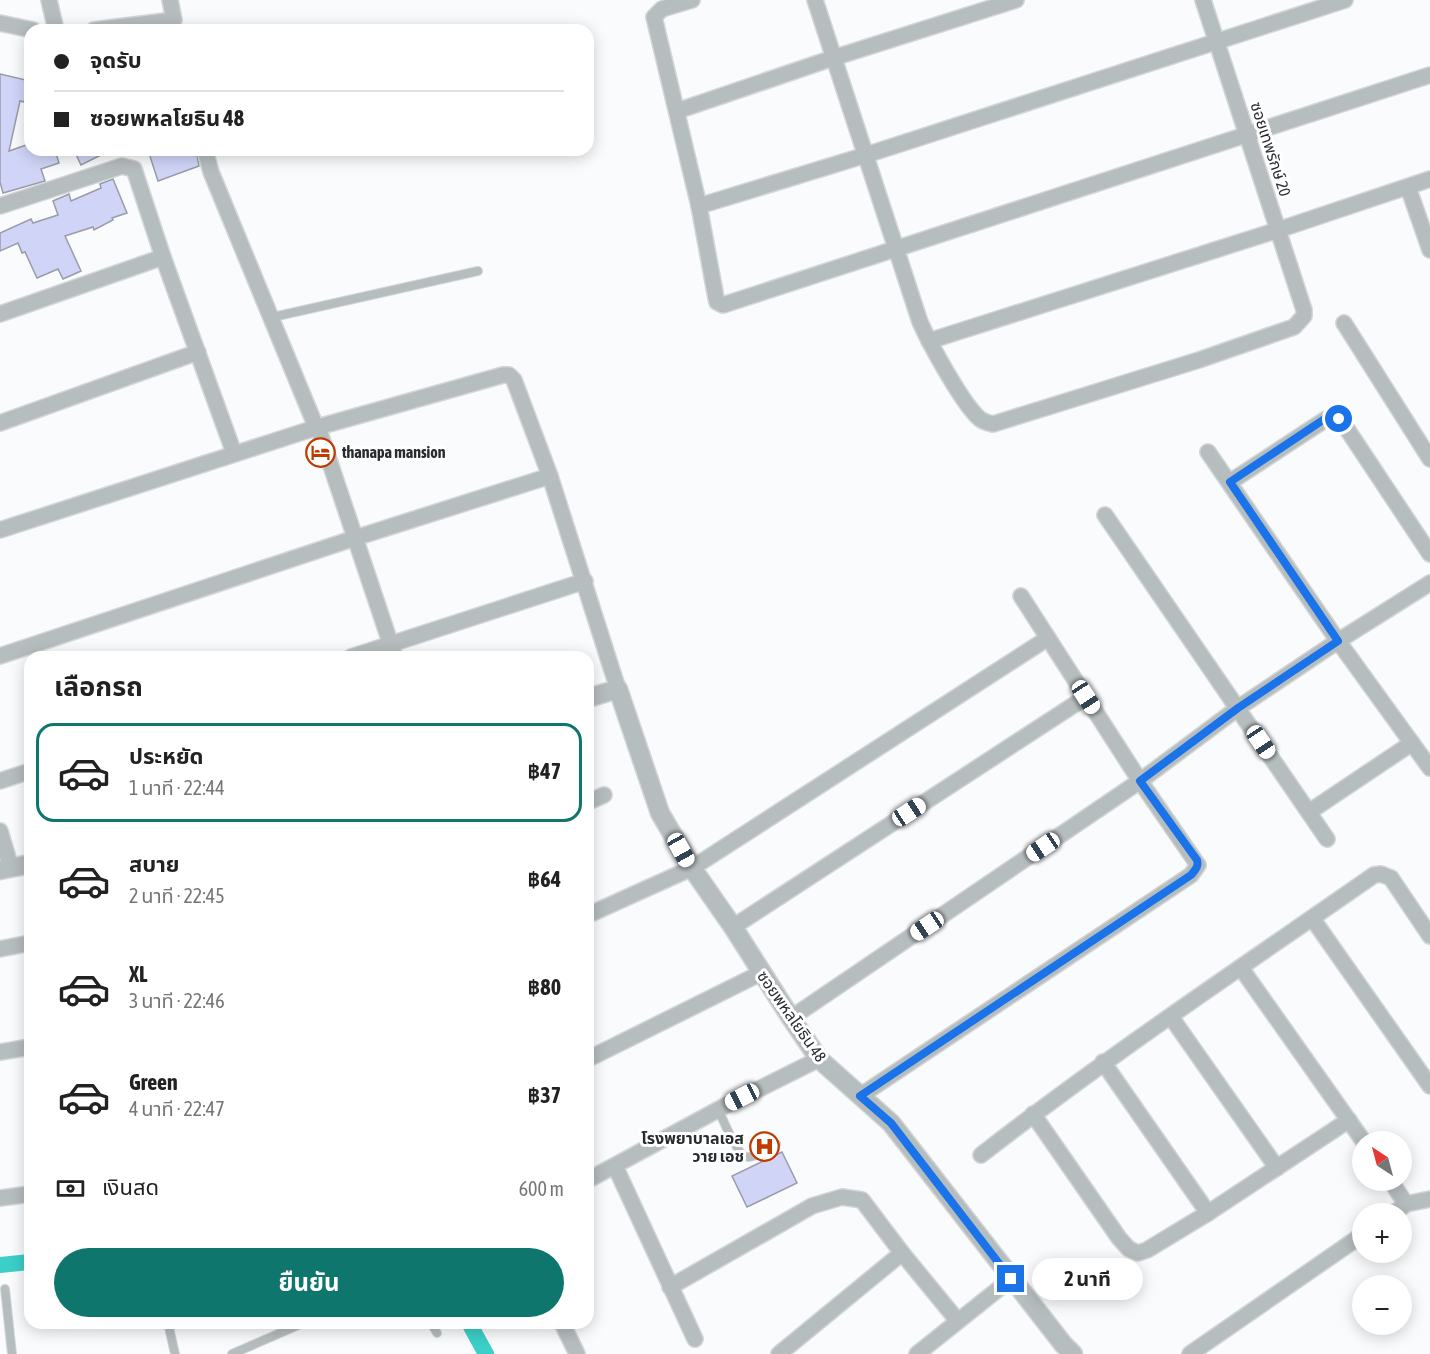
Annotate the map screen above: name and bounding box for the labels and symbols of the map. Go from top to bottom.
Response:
street label: ซอยเทพรักษ์ 20 [1247,100,1295,198]
route start [1325,405,1352,432]
hotel icon: thanapa mansion [305,436,337,468]
place label: thanapa mansion [341,443,446,461]
car [1069,677,1103,717]
car [1243,722,1279,762]
car [889,795,929,829]
car [1023,829,1063,865]
car [664,830,698,870]
car [907,908,947,944]
street label: ซอยพหลโยธิน 48 [754,967,830,1065]
car [722,1081,762,1113]
place label: โรงพยาบาลเอส วาย เอช [641,1129,744,1165]
hospital icon: โรงพยาบาลเอส วาย เอช [749,1131,781,1163]
north arrow [1352,1131,1412,1191]
callout: 2 นาที [1032,1258,1143,1300]
route end [997,1265,1024,1292]

